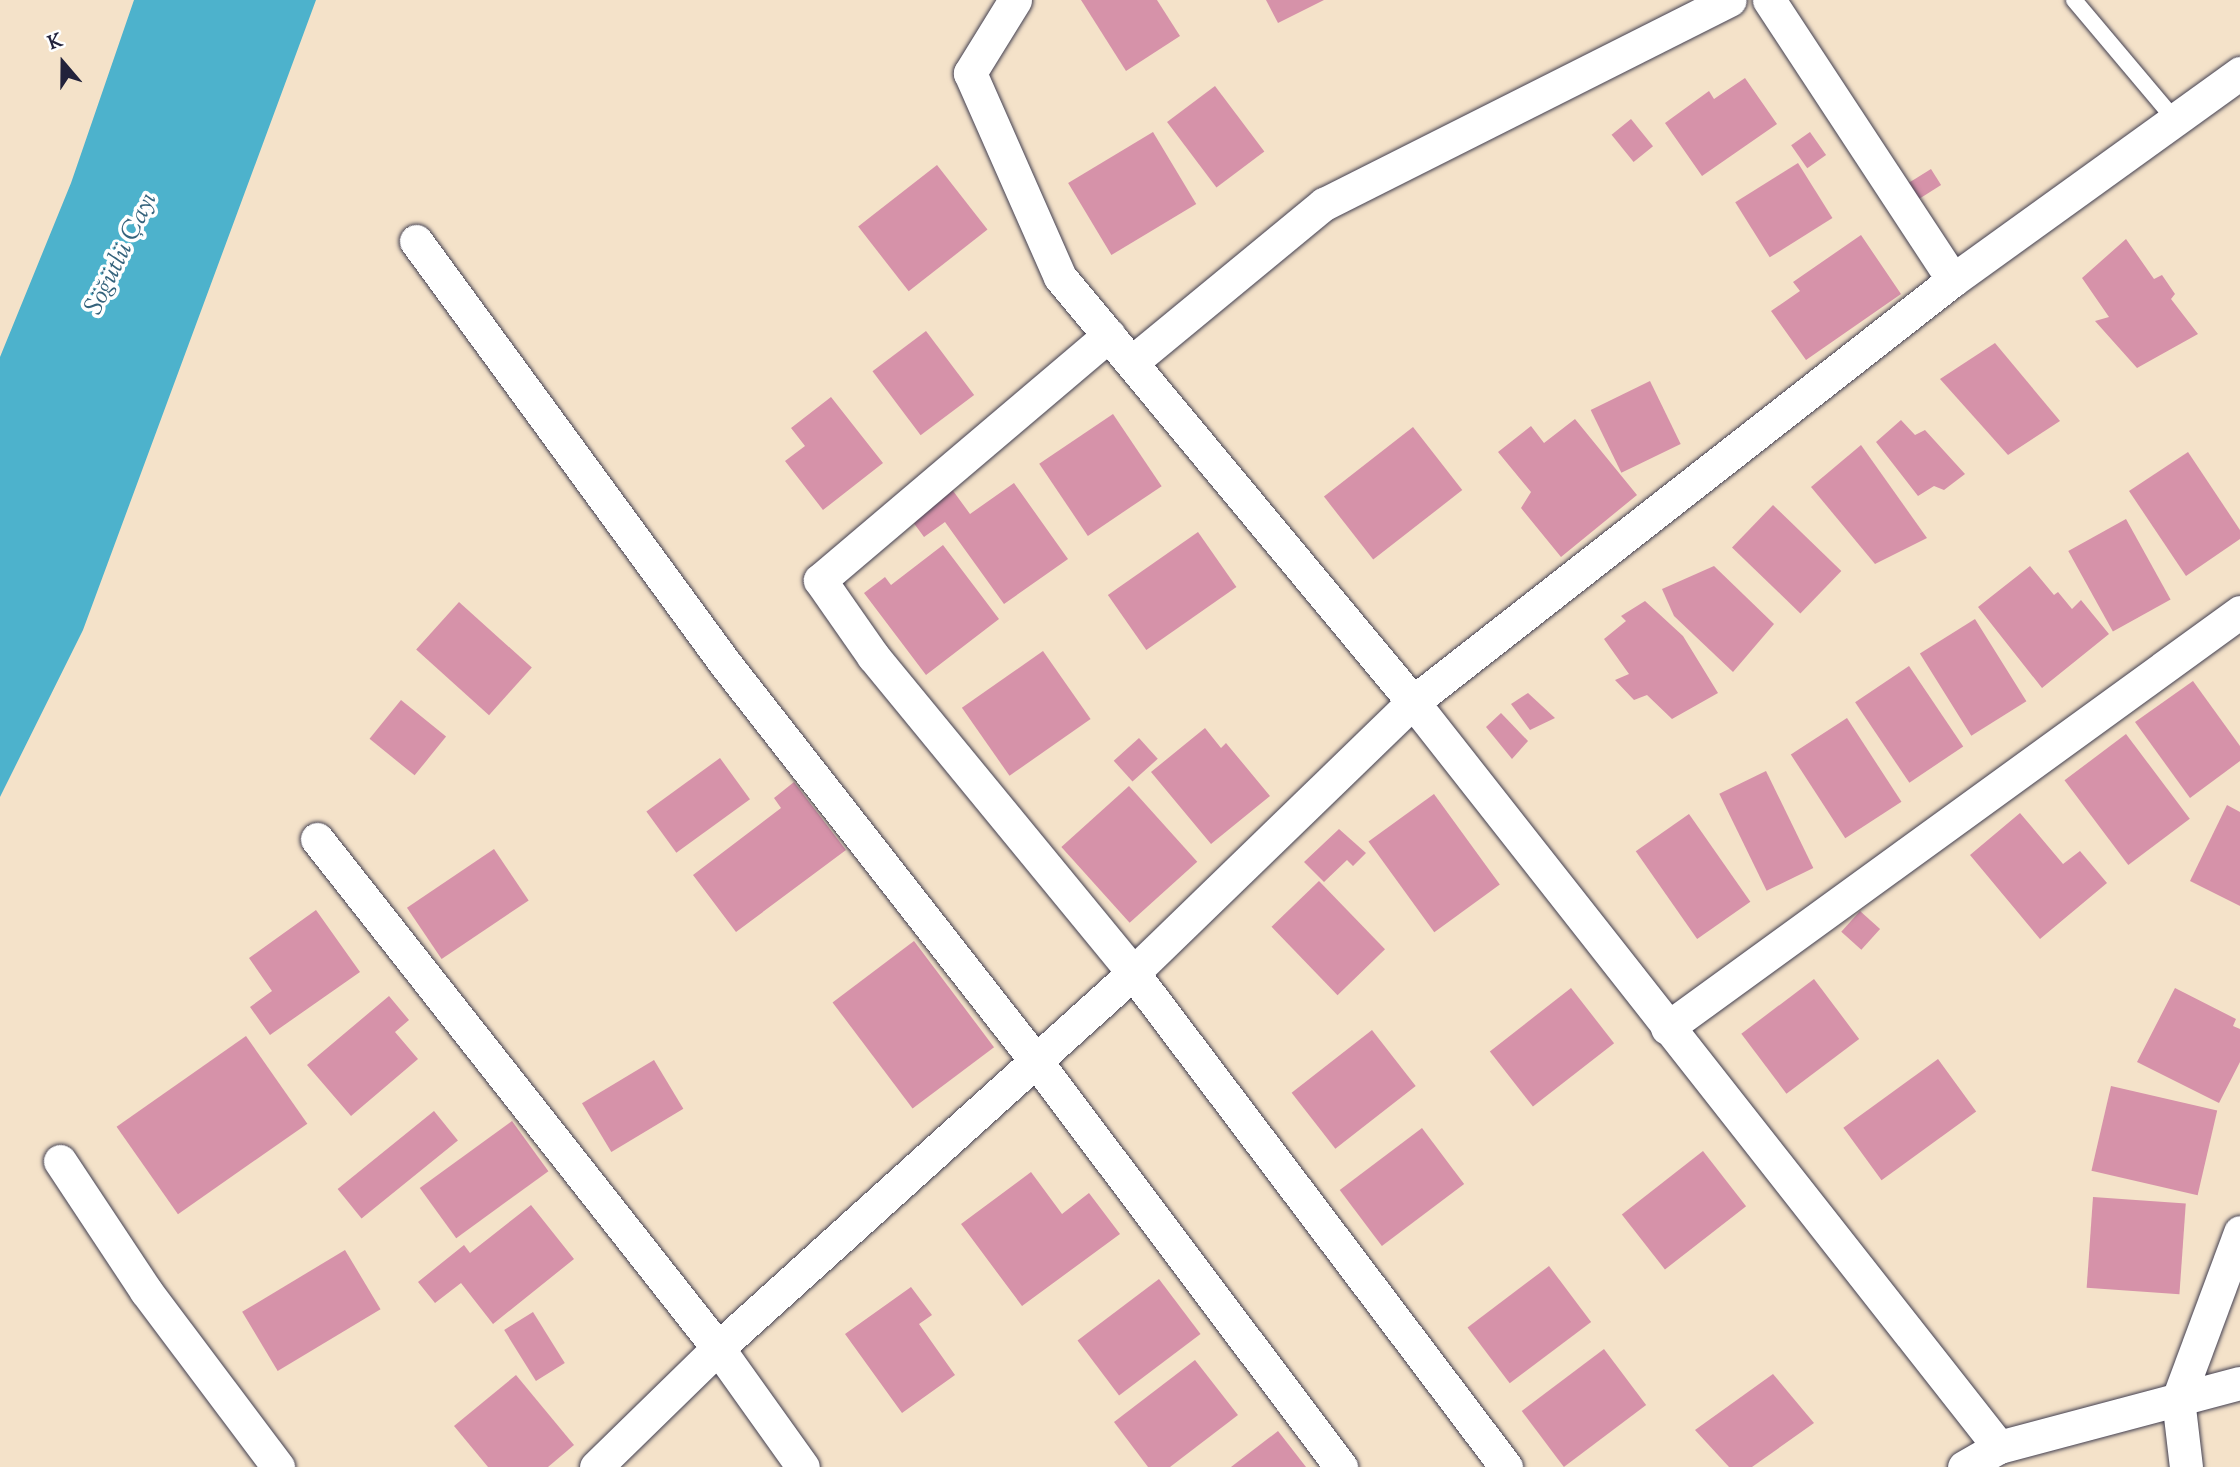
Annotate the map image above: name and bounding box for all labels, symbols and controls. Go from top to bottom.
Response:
north arrow [28,28,98,98]
text: K [45,28,67,58]
water label: Söğütlü Çayı [79,188,165,320]

